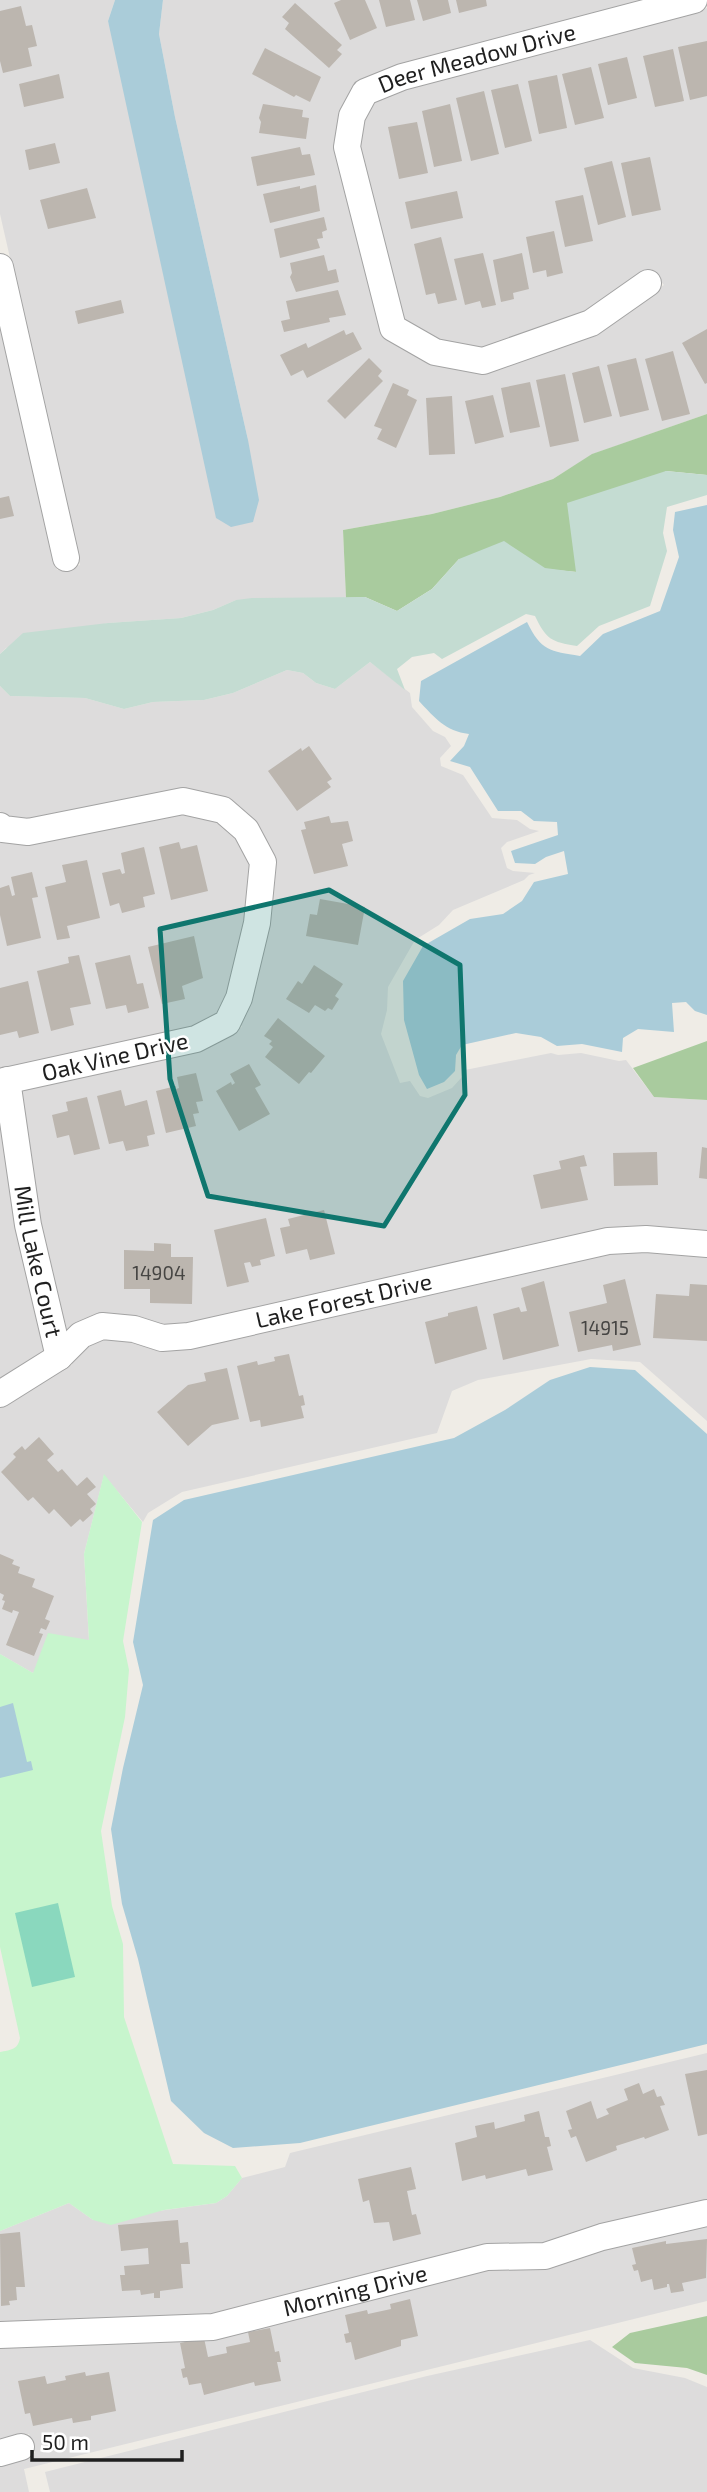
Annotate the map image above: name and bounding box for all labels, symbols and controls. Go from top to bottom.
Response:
street label: Deer Meadow Drive [374,17,578,98]
street label: Oak Vine Drive [39,1026,191,1086]
street label: Mill Lake Court [9,1183,69,1340]
house number: 14904 [132,1261,186,1284]
street label: Lake Forest Drive [253,1266,434,1333]
house number: 14915 [581,1316,629,1339]
street label: Morning Drive [280,2258,430,2322]
scale bar [32,2418,182,2462]
text: 50 m [42,2429,89,2454]

